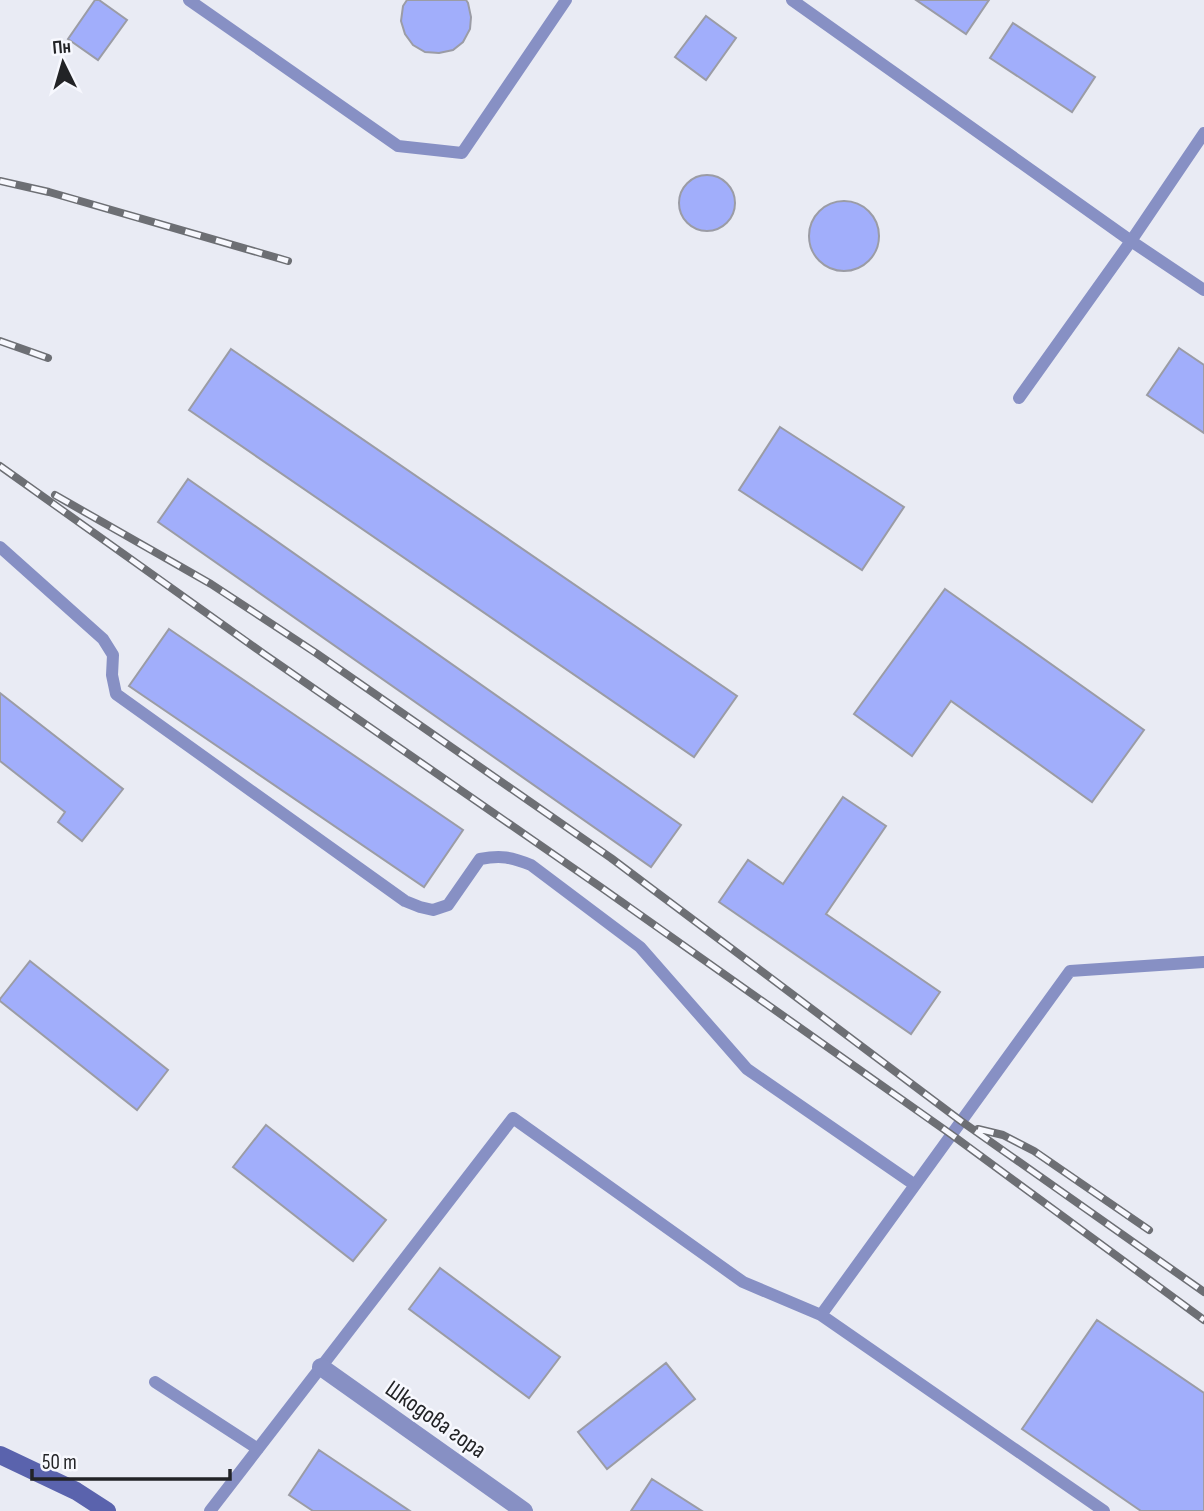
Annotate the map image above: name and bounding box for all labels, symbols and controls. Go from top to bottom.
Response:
north arrow [28,28,98,98]
text: Пн [51,35,72,60]
street label: Шкодова гора [380,1374,492,1465]
scale bar [32,1438,229,1482]
text: 50 m [42,1450,77,1475]

